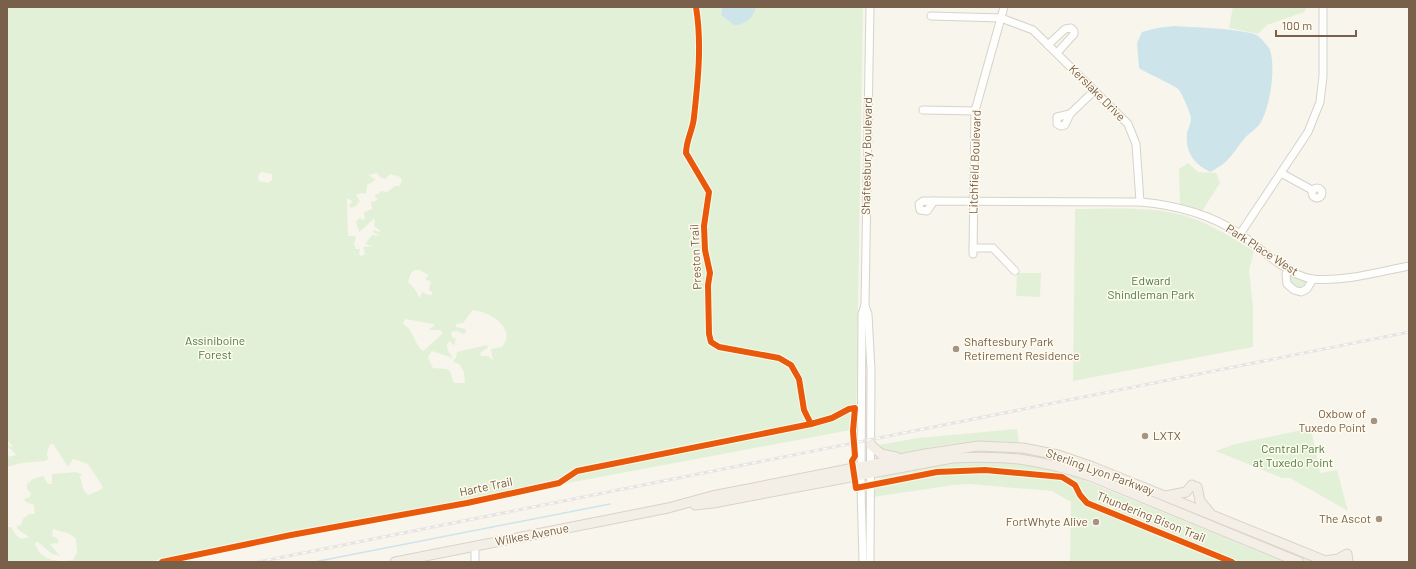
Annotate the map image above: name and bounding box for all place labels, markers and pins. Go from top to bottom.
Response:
place label: Shaftesbury Park Retirement Residence [964,334,1080,362]
marker: Shaftesbury Park Retirement Residence [951,344,961,354]
place label: Oxbow of Tuxedo Point [1299,406,1366,434]
marker: Oxbow of Tuxedo Point [1369,416,1379,426]
place label: LXTX [1153,428,1181,442]
marker: LXTX [1140,431,1150,441]
place label: The Ascot [1319,511,1371,525]
place label: FortWhyte Alive [1006,514,1088,528]
marker: The Ascot [1374,514,1384,524]
marker: FortWhyte Alive [1091,517,1101,527]

